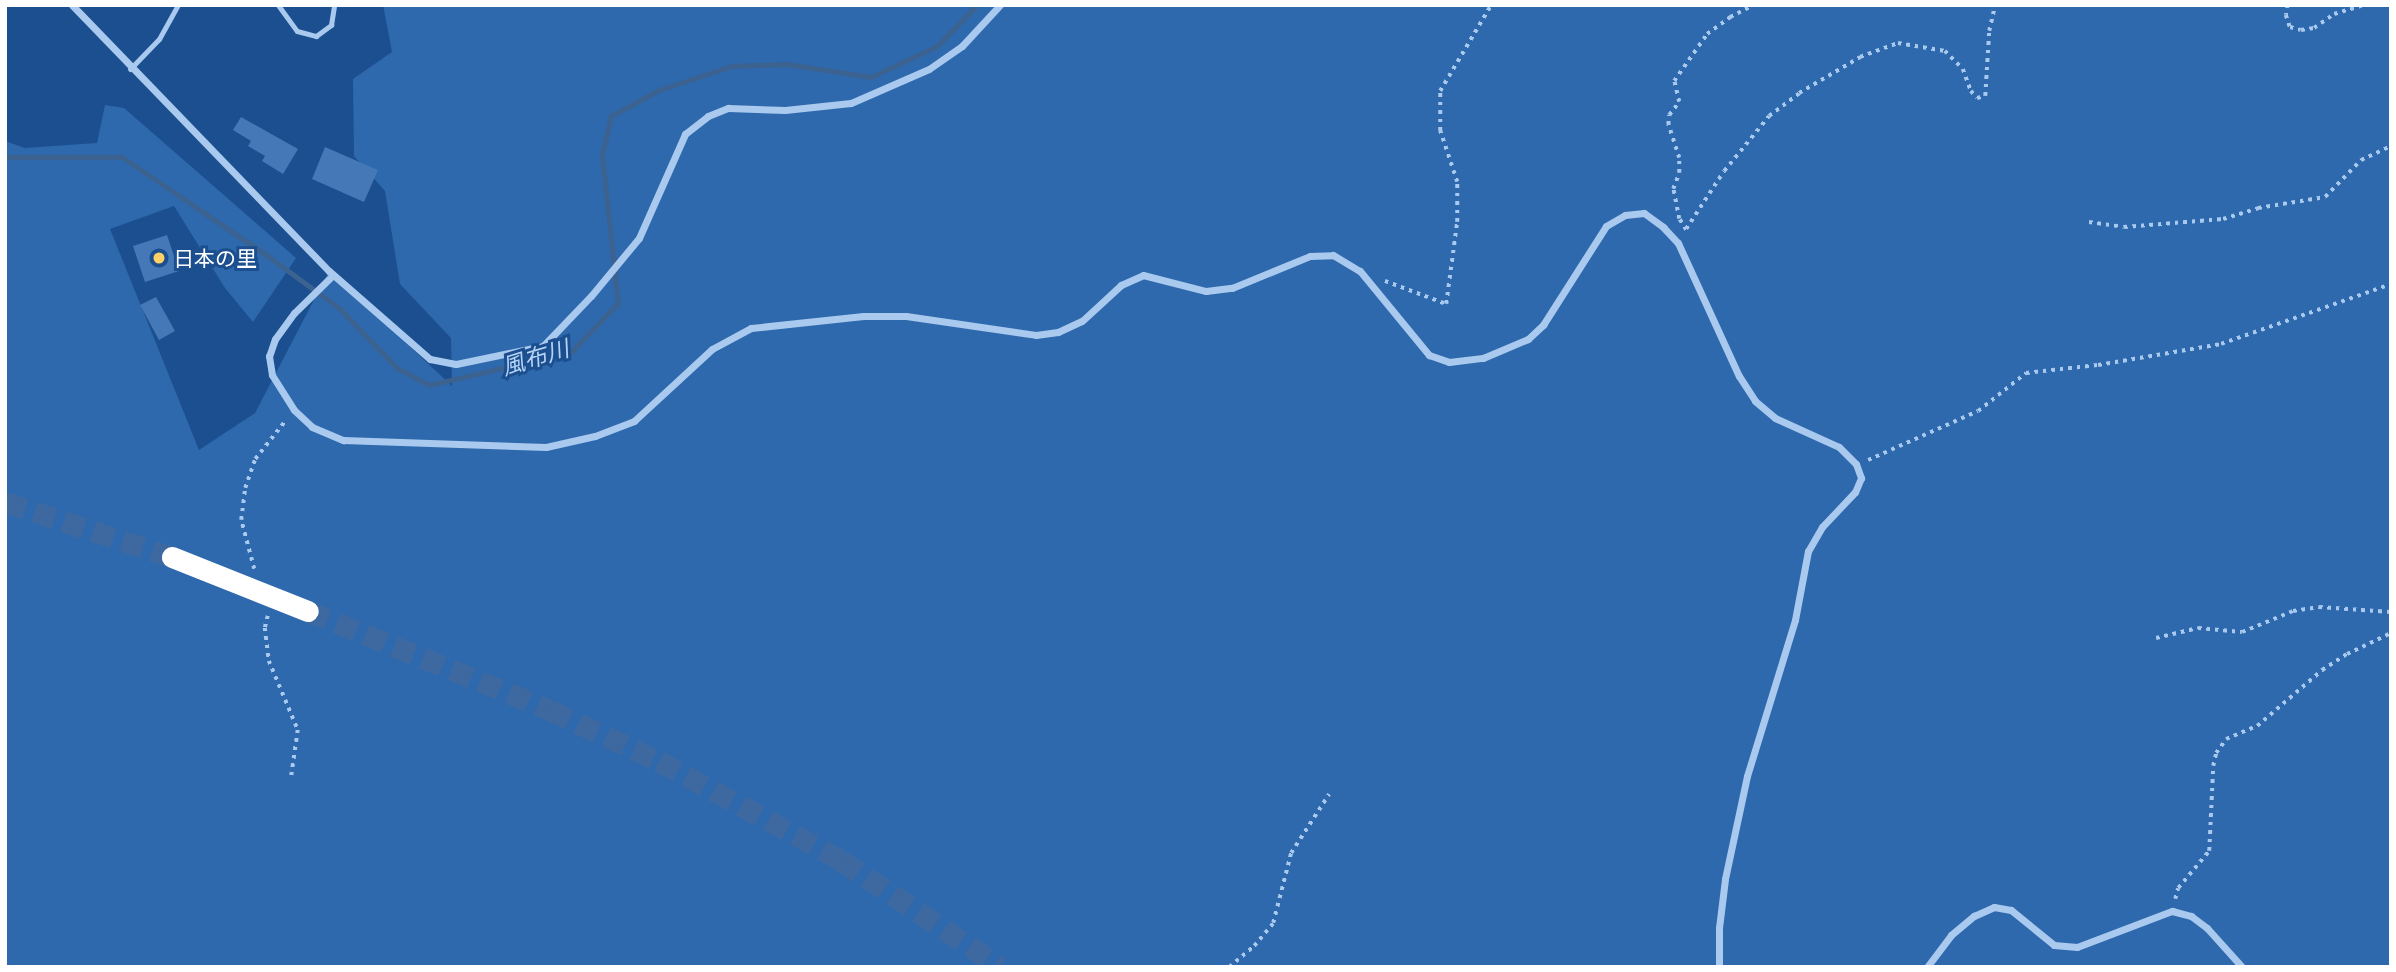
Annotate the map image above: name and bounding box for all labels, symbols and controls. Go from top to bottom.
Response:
place label: 日本の里 [173,245,257,271]
marker: 日本の里 [151,250,167,266]
water label: 風布川 [498,334,572,380]

